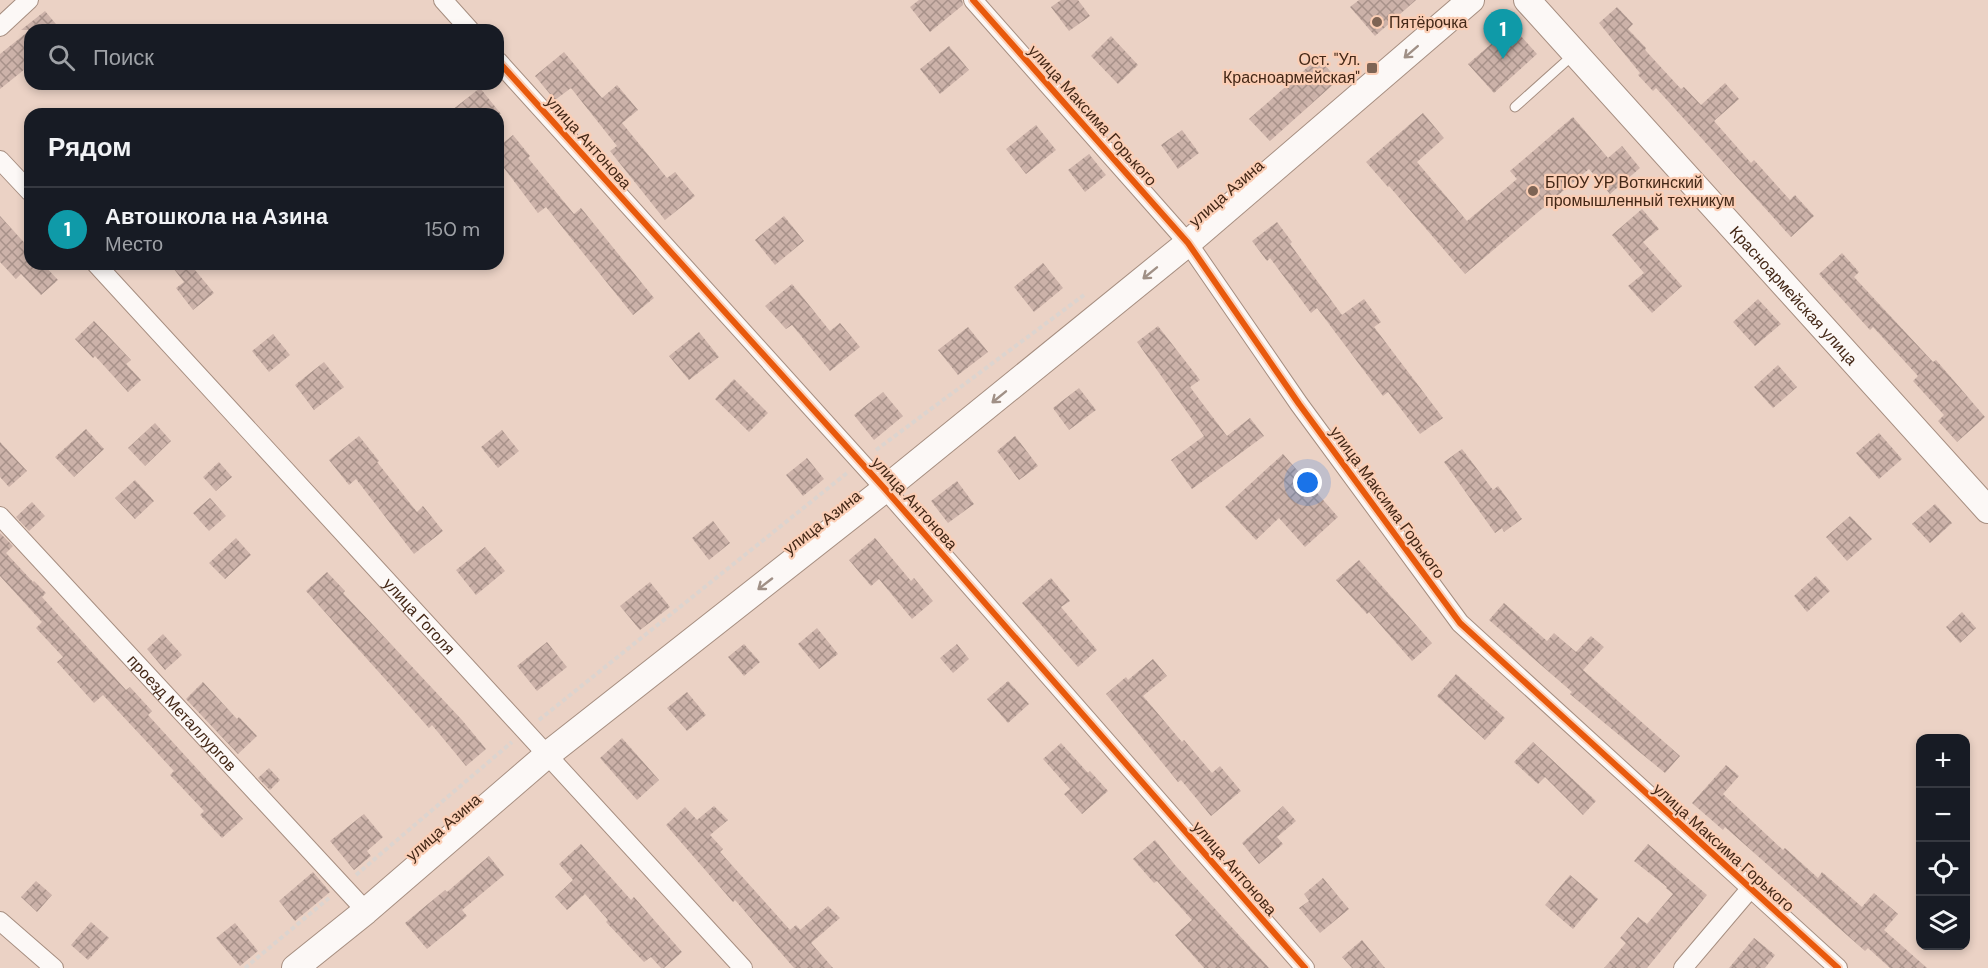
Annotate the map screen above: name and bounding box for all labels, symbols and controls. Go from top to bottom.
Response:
pin: 1 [1484,10,1522,59]
place label: Пятёрочка [1389,12,1468,33]
marker: Пятёрочка [1370,15,1384,29]
search box [24,24,504,90]
street label: улица Максима Горького [1024,40,1162,190]
icon: search [45,41,78,74]
text: Поиск [93,43,154,72]
one-way arrow [1404,45,1419,59]
place label: Ост. "Ул. Красноармейская" [1223,49,1360,88]
marker: Ост. "Ул. Красноармейская" [1365,61,1379,75]
street label: улица Антонова [541,91,636,194]
text: Рядом [48,130,131,164]
street label: улица Азина [1184,155,1268,232]
place label: БПОУ УР Воткинский промышленный техникум [1545,172,1735,211]
marker: БПОУ УР Воткинский промышленный техникум [1526,184,1540,198]
text: Автошкола на Азина [105,202,328,231]
text: 1 [64,216,71,242]
text: 150 m [425,216,480,242]
street label: Красноармейская улица [1725,221,1862,370]
text: Место [105,231,163,257]
one-way arrow [1143,267,1159,280]
one-way arrow [991,390,1007,403]
street label: улица Максима Горького [1325,422,1450,583]
street label: улица Антонова [867,452,962,555]
your location [1293,468,1322,497]
street label: улица Азина [779,485,865,559]
street label: улица Гоголя [379,574,460,659]
one-way arrow [757,577,773,590]
street label: проезд Металлургов [122,650,241,776]
map controls [1916,734,1970,950]
button: + [1916,734,1970,788]
street label: улица Максима Горького [1649,778,1799,917]
button: − [1916,788,1970,842]
street label: улица Азина [401,789,485,866]
street label: улица Антонова [1188,817,1282,920]
button: locate [1916,842,1970,896]
button: layers [1916,896,1970,950]

